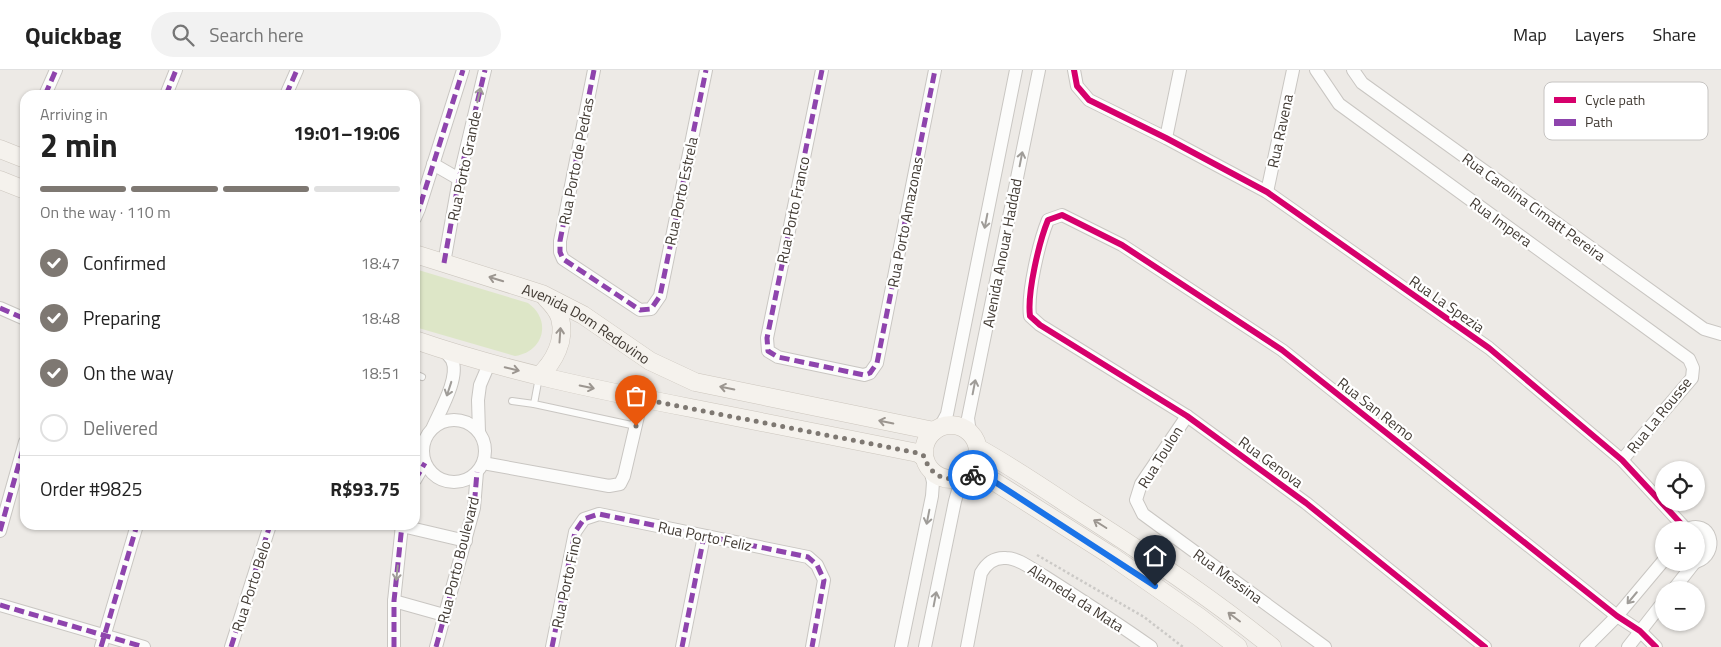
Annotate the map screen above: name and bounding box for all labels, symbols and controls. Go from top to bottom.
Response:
search box [151,12,501,57]
text: Quickbag [25,17,121,53]
text: Search here [209,20,304,49]
icon: search [169,21,197,49]
text: Map [1513,21,1547,48]
text: Layers [1575,21,1624,48]
text: Share [1652,21,1696,48]
legend [1544,82,1708,140]
one-way arrow [475,88,484,104]
text: Cycle path [1585,89,1645,110]
street label: Rua Ravena [1261,92,1299,170]
street label: Rua Porto de Pedras [552,95,600,227]
text: Arriving in [40,102,108,126]
street label: Rua Porto Grande [441,109,487,223]
text: Path [1585,111,1613,132]
text: 19:01–19:06 [293,118,400,147]
text: 2 min [40,121,118,169]
street label: Rua Porto Estrela [658,134,704,247]
street label: Rua Carolina Cimatt Pereira [1457,147,1611,267]
one-way arrow [1016,152,1026,168]
street label: Rua Porto Franco [770,154,816,266]
street label: Rua Porto Amazonas [881,155,929,289]
street label: Avenida Anouar Haddad [976,177,1028,329]
street label: Rua Impera [1465,191,1537,253]
text: On the way · 110 m [40,200,171,224]
one-way arrow [981,212,990,228]
text: Confirmed [83,248,166,277]
icon: check [40,249,68,277]
text: 18:47 [361,251,400,275]
street label: Rua La Spezia [1405,270,1490,339]
one-way arrow [488,274,504,283]
street label: Avenida Dom Redovino [519,277,655,370]
text: Preparing [83,303,160,332]
icon: check [40,304,68,332]
text: 18:48 [361,306,400,330]
one-way arrow [555,327,565,343]
text: On the way [83,358,174,387]
icon: check [40,359,68,387]
text: 18:51 [361,361,400,385]
one-way arrow [503,365,519,375]
street label: Rua San Remo [1333,372,1419,446]
street label: Rua La Rousse [1621,372,1697,458]
pin [615,375,657,426]
one-way arrow [444,380,453,396]
one-way arrow [970,380,979,396]
icon: bag [622,382,650,410]
one-way arrow [579,383,595,392]
one-way arrow [719,383,735,392]
text: Delivered [83,413,158,442]
one-way arrow [878,416,894,426]
street label: Rua Toulon [1132,421,1188,493]
street label: Rua Genova [1234,431,1309,494]
courier [948,450,998,500]
icon: bike [959,461,987,489]
map controls [1655,461,1705,631]
button: locate [1655,461,1705,511]
text: Order #9825 [40,474,142,503]
text: R$93.75 [330,474,400,503]
street label: Rua Porto Boulevard [431,494,485,626]
one-way arrow [922,509,932,525]
street label: Rua Porto Feliz [656,515,754,557]
one-way arrow [1094,519,1108,529]
button: + [1655,521,1705,571]
street label: Rua Porto Fino [545,534,587,630]
pin [1134,535,1176,586]
street label: Rua Porto Belo [225,537,277,635]
icon: home [1141,542,1169,570]
street label: Rua Messina [1189,543,1268,609]
street label: Alameda da Mata [1023,558,1129,638]
one-way arrow [392,565,402,581]
button: − [1655,581,1705,631]
one-way arrow [1627,591,1638,604]
one-way arrow [931,592,940,608]
one-way arrow [1227,612,1241,622]

